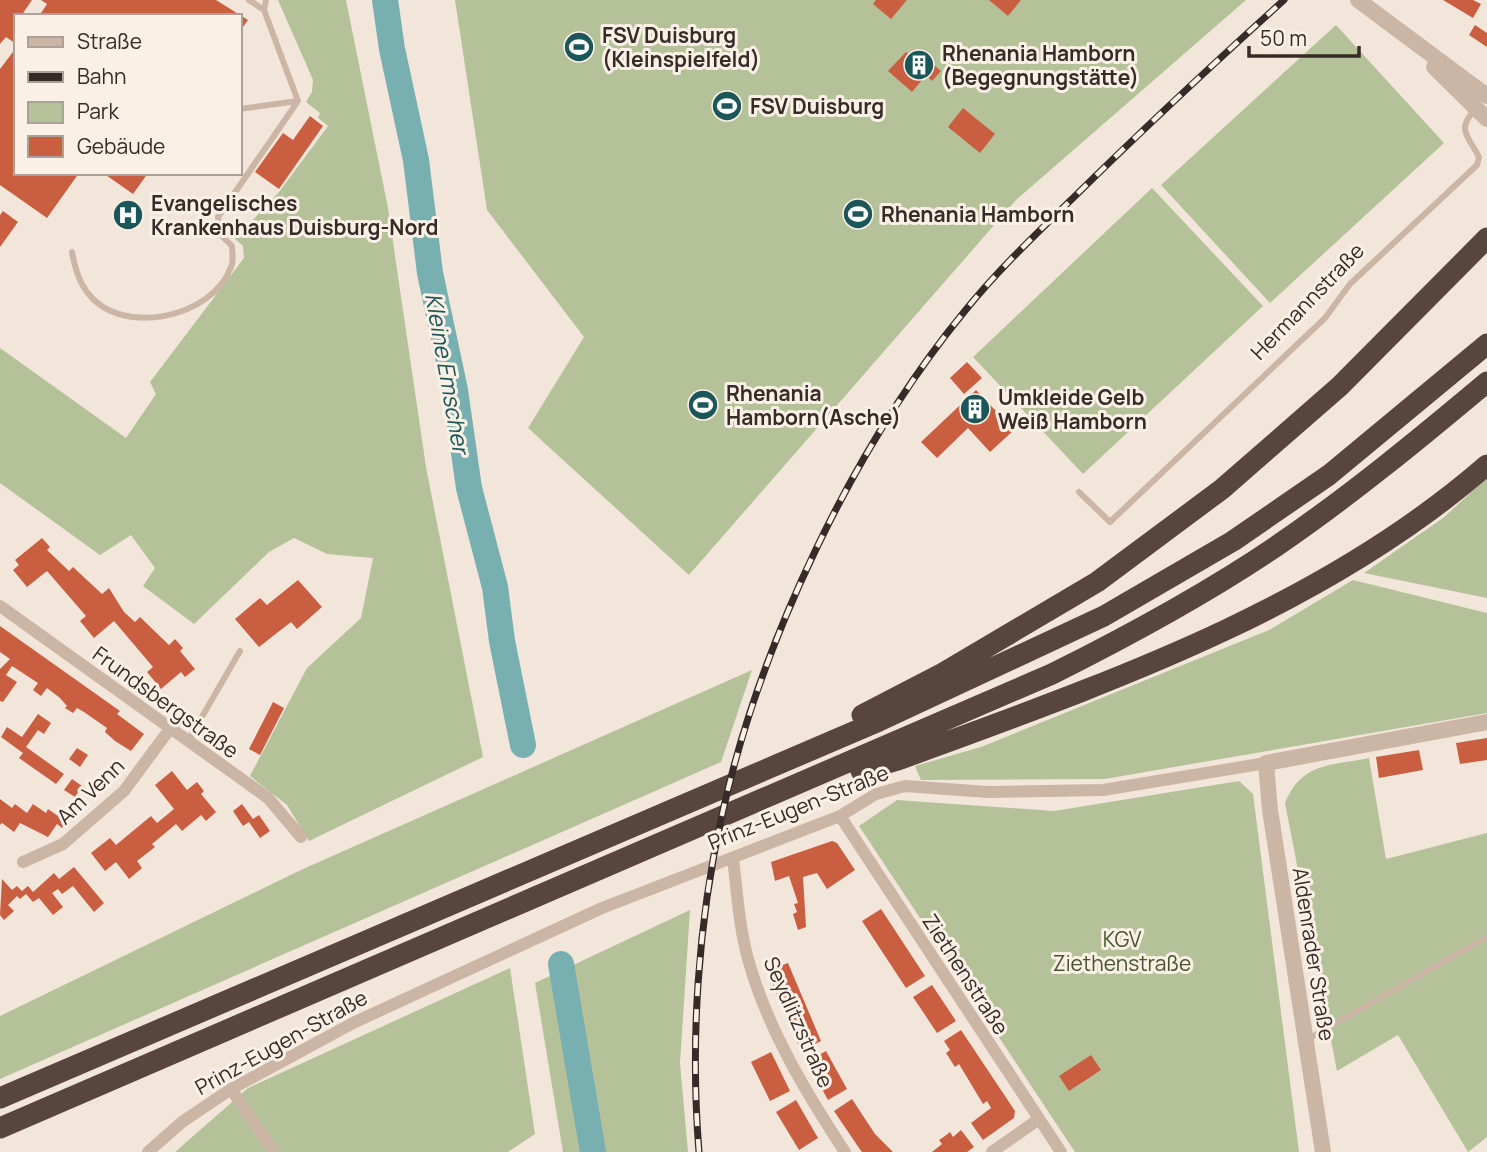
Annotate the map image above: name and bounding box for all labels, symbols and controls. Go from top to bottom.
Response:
legend [14,14,242,175]
scale bar [1249,14,1359,58]
place label: FSV Duisburg (Kleinspielfeld) [602,21,760,73]
text: 50 m [1260,24,1307,52]
text: Straße [77,27,142,55]
sports icon: FSV Duisburg (Kleinspielfeld) [562,30,596,64]
place label: Rhenania Hamborn (Begegnungstätte) [942,39,1139,91]
building icon: Rhenania Hamborn (Begegnungstätte) [902,48,936,82]
text: Bahn [77,62,127,90]
sports icon: FSV Duisburg [710,89,744,123]
place label: FSV Duisburg [750,92,884,120]
text: Park [77,97,119,125]
text: Gebäude [77,132,165,160]
place label: Evangelisches Krankenhaus Duisburg-Nord [151,189,439,241]
sports icon: Rhenania Hamborn [841,197,875,231]
hospital icon: Evangelisches Krankenhaus Duisburg-Nord [111,198,145,232]
place label: Rhenania Hamborn [881,200,1074,228]
street label: Hermannstraße [1244,237,1370,365]
water label: Kleine Emscher [418,290,478,458]
place label: Rhenania Hamborn(Asche) [726,379,901,431]
place label: Umkleide Gelb Weiß Hamborn [998,383,1147,435]
sports icon: Rhenania Hamborn(Asche) [686,388,720,422]
building icon: Umkleide Gelb Weiß Hamborn [958,392,992,426]
street label: Frundsbergstraße [87,640,245,764]
street label: Am Venn [50,752,130,830]
street label: Prinz-Eugen-Straße [703,758,893,856]
street label: Aldenrader Straße [1286,865,1342,1043]
street label: Ziethenstraße [917,908,1015,1040]
park label: KGV Ziethenstraße [1053,925,1191,977]
street label: Seydlitzstraße [758,952,840,1092]
street label: Prinz-Eugen-Straße [190,983,372,1101]

